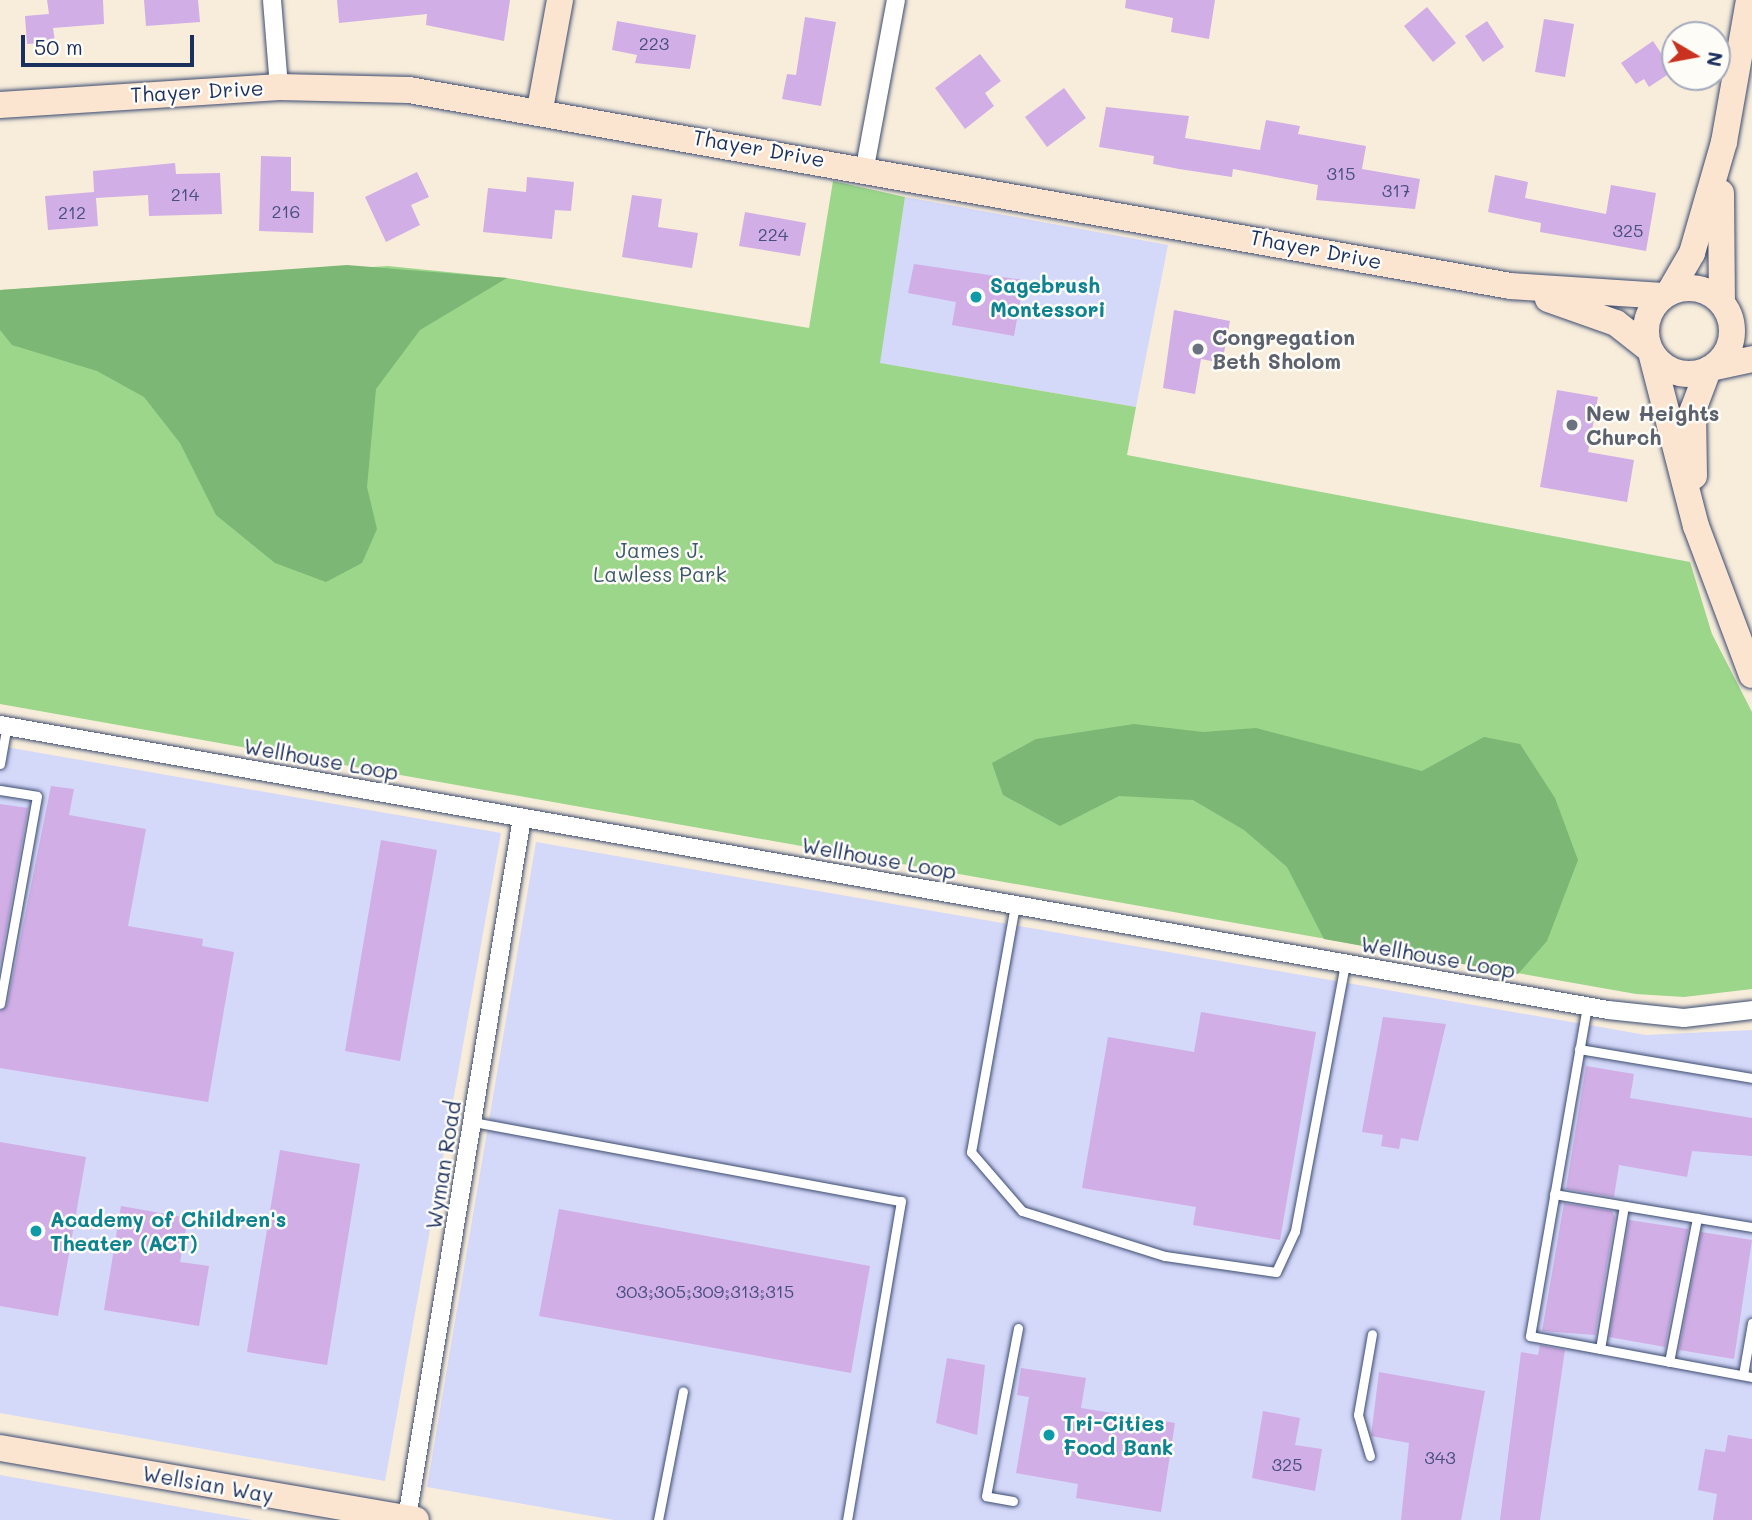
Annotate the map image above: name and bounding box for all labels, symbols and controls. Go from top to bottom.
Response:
scale bar [24,21,198,65]
north arrow [1661,21,1731,91]
house number: 223 [639,32,669,54]
text: 50 m [34,33,83,60]
text: N [1702,50,1729,69]
street label: Thayer Drive [130,75,264,107]
street label: Thayer Drive [691,124,827,172]
house number: 315 [1326,162,1356,184]
house number: 317 [1382,179,1410,201]
house number: 214 [171,183,199,205]
house number: 216 [272,200,300,222]
house number: 212 [58,201,86,223]
house number: 325 [1612,219,1644,241]
house number: 224 [758,223,788,245]
street label: Thayer Drive [1248,224,1384,274]
place label: Sagebrush Montessori [990,272,1106,322]
marker: Sagebrush Montessori [968,289,984,305]
place label: Congregation Beth Sholom [1212,324,1355,374]
marker: Congregation Beth Sholom [1190,341,1206,357]
place label: New Heights Church [1586,400,1719,450]
marker: New Heights Church [1564,417,1580,433]
park label: James J. Lawless Park [593,537,727,587]
street label: Wellhouse Loop [242,733,400,785]
street label: Wellhouse Loop [800,832,958,884]
street label: Wellhouse Loop [1359,931,1517,983]
street label: Wyman Road [420,1099,466,1231]
place label: Academy of Children's Theater (ACT) [50,1206,286,1256]
marker: Academy of Children's Theater (ACT) [28,1223,44,1239]
house number: 303;305;309;313;315 [616,1280,794,1302]
place label: Tri-Cities Food Bank [1063,1410,1173,1460]
marker: Tri-Cities Food Bank [1041,1427,1057,1443]
house number: 343 [1424,1446,1456,1468]
house number: 325 [1271,1453,1303,1475]
street label: Wellsian Way [141,1460,275,1508]

